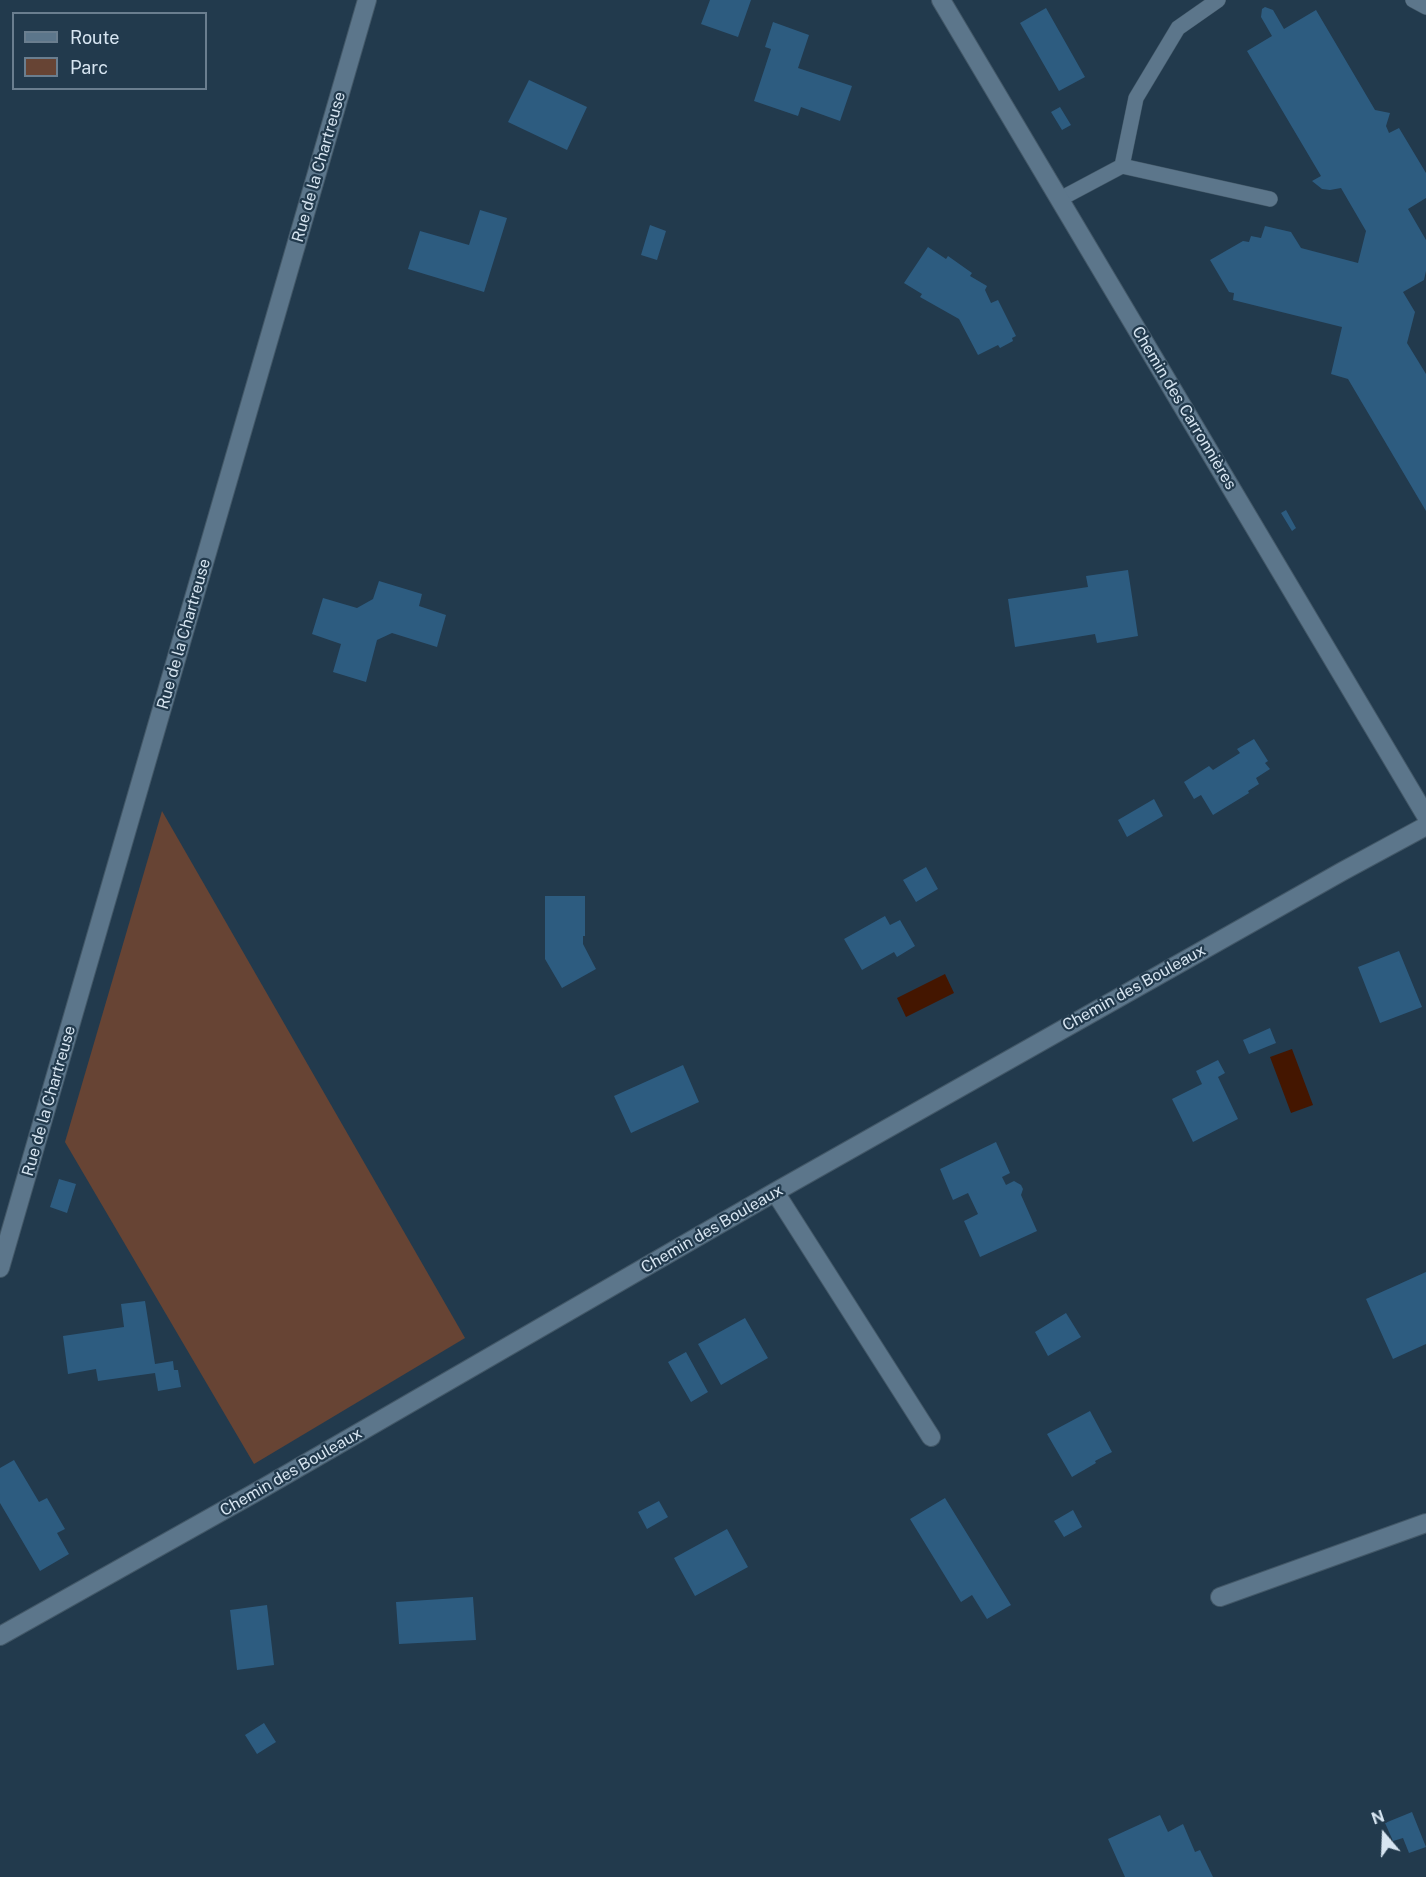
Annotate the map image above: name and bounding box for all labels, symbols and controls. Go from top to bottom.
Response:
legend [12,12,207,90]
text: Route [70,27,119,48]
text: Parc [70,57,108,78]
street label: Rue de la Chartreuse [288,89,350,245]
street label: Chemin des Carronnières [1128,323,1240,493]
street label: Rue de la Chartreuse [153,556,215,712]
street label: Chemin des Bouleaux [1059,941,1209,1035]
street label: Rue de la Chartreuse [18,1023,80,1179]
street label: Chemin des Bouleaux [638,1181,786,1277]
street label: Chemin des Bouleaux [217,1424,365,1520]
north arrow [1354,1805,1414,1865]
text: N [1369,1806,1387,1829]

